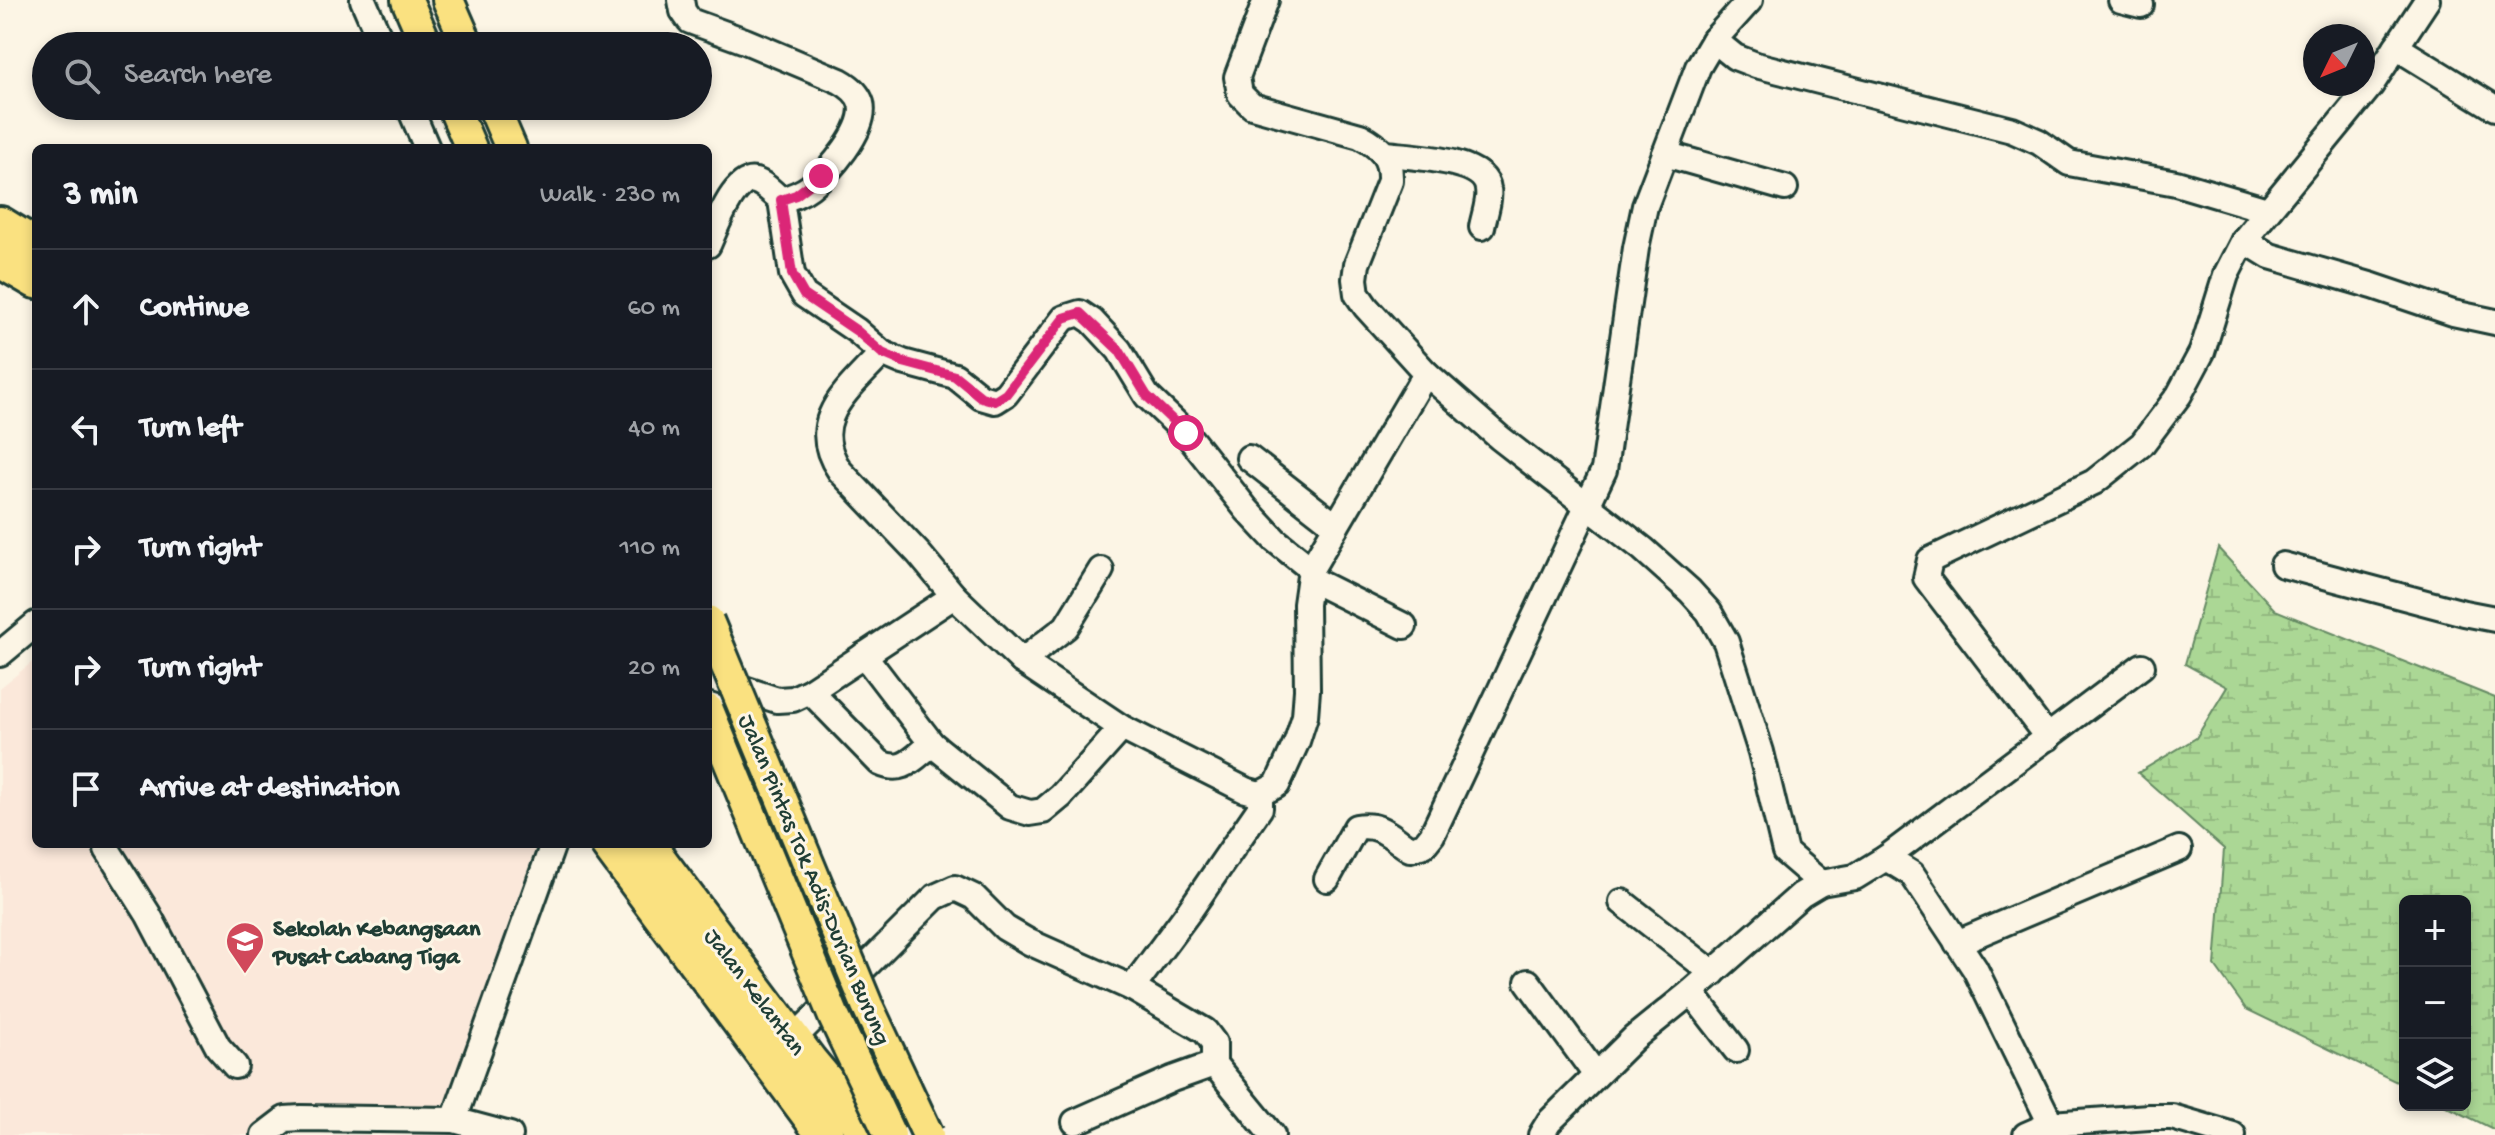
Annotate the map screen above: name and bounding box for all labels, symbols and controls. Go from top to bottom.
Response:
north arrow [2303,24,2375,96]
search box [32,32,712,120]
icon: search [60,54,104,98]
text: Search here [124,59,272,94]
route end [803,158,839,194]
text: 3 min [64,176,137,216]
text: Walk · 230 m [540,181,680,212]
icon: ahead [64,287,108,331]
text: Continue [140,292,249,327]
text: 60 m [627,294,680,325]
icon: left [64,407,108,451]
text: Turn left [140,412,241,447]
text: 40 m [628,414,680,445]
route start [1168,415,1204,451]
icon: right [64,527,108,571]
text: Turn right [140,532,260,567]
text: 110 m [620,534,680,565]
icon: right [64,647,108,691]
text: Turn right [140,652,260,687]
text: 20 m [628,654,680,685]
street label: Jalan Pintas Tok Adis-Durian Burung [730,711,896,1050]
icon: arrive [64,767,108,811]
text: Arrive at destination [140,772,400,807]
map controls [2399,895,2471,1111]
button: + [2399,895,2471,967]
place label: Sekolah Kebangsaan Pusat Cabang Tiga [271,916,481,973]
school or university icon: Sekolah Kebangsaan Pusat Cabang Tiga [224,920,266,975]
street label: Jalan Kelantan [696,924,811,1063]
button: − [2399,967,2471,1039]
button: layers [2399,1039,2471,1111]

